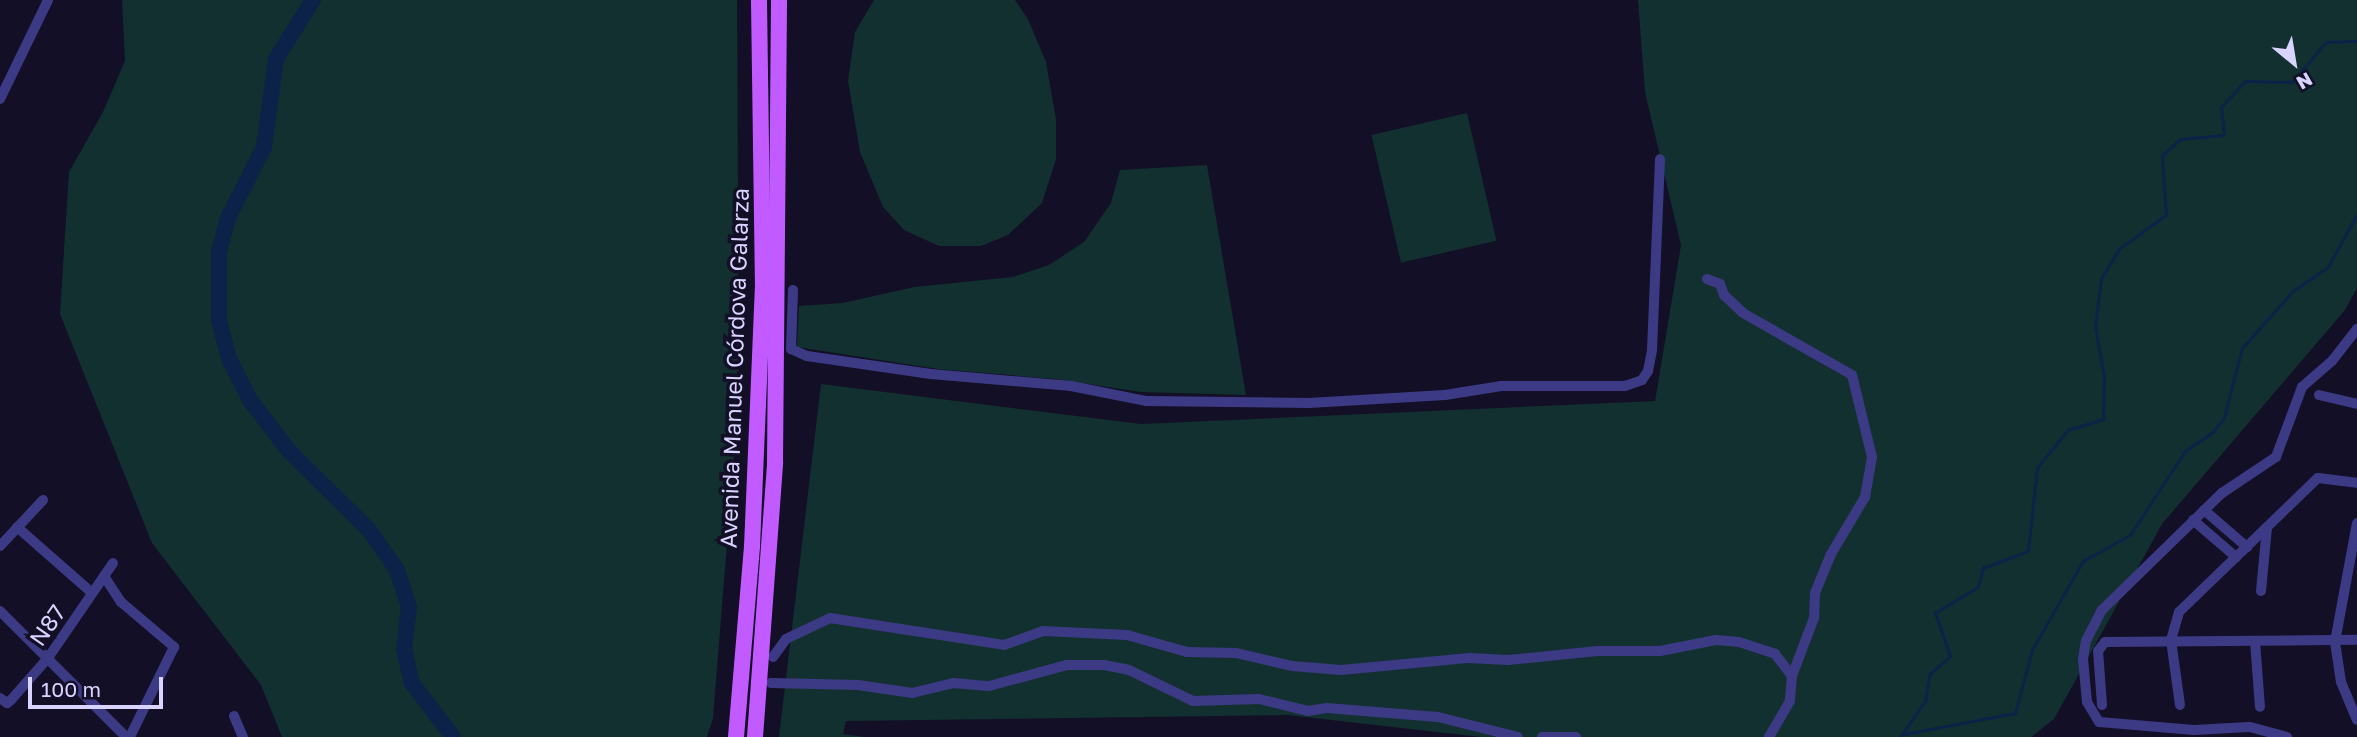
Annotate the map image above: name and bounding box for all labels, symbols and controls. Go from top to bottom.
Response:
north arrow [2259,28,2329,98]
text: N [2293,68,2317,95]
street label: Avenida Manuel Córdova Galarza [714,187,754,549]
street label: N87 [23,599,71,651]
scale bar [32,664,166,708]
text: 100 m [41,676,101,702]

